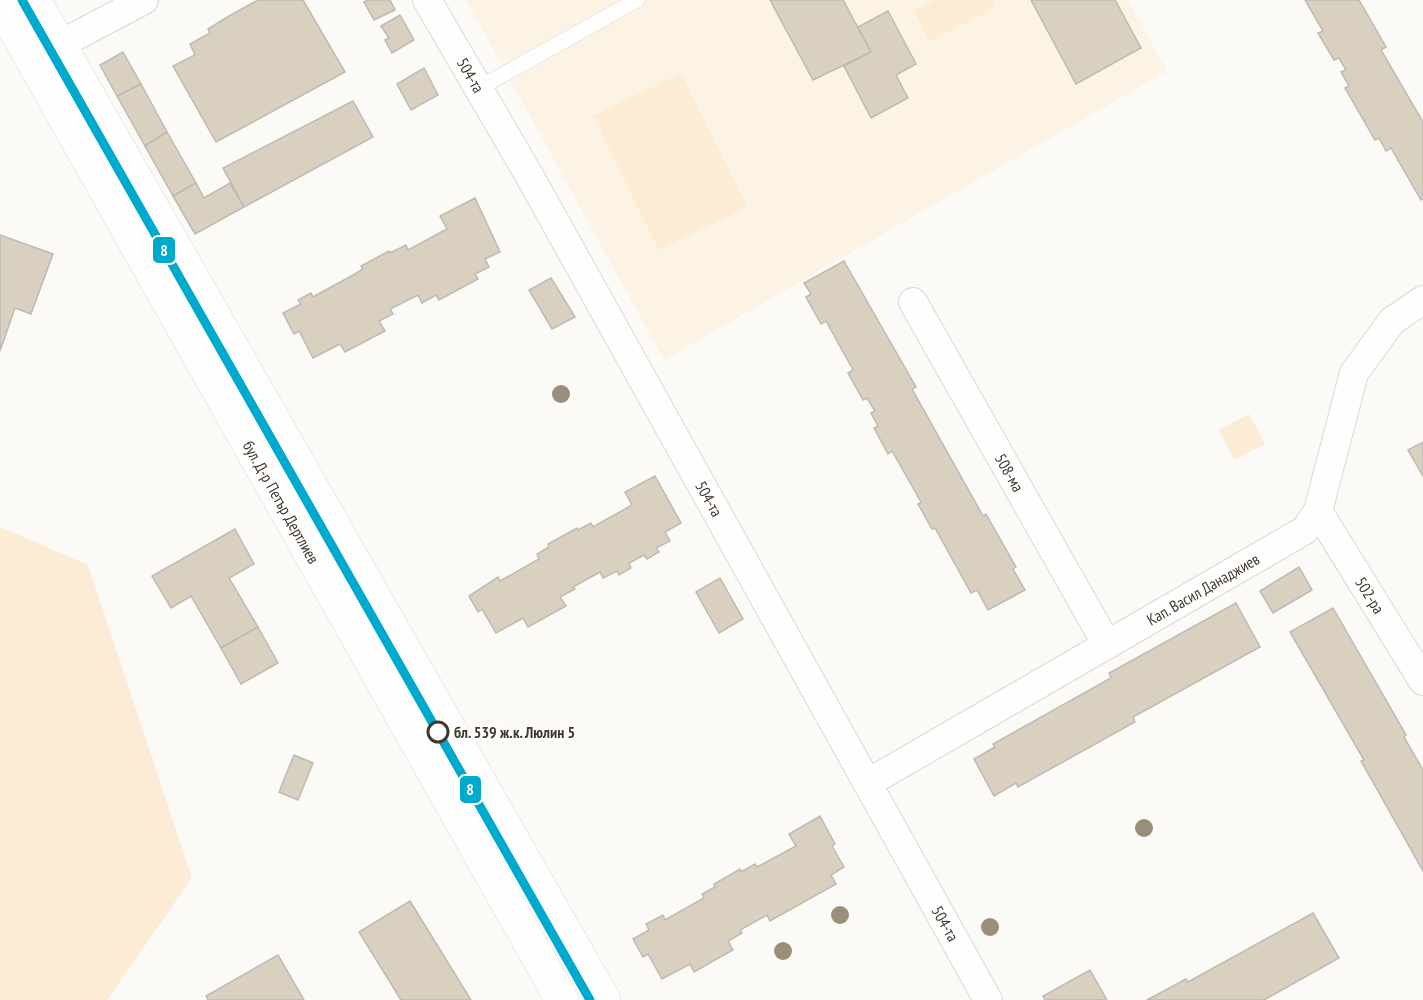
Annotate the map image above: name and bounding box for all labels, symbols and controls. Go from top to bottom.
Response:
street label: 504-та [453,54,489,96]
line badge: 8 [152,236,176,264]
text: 8 [160,240,168,260]
street label: бул. Д-р Петър Дертлиев [239,437,324,567]
street label: 508-ма [991,450,1028,495]
street label: 504-та [691,477,727,520]
street label: Кап. Васил Данаджиев [1143,549,1263,630]
street label: 502-ра [1351,573,1389,617]
marker: бл. 539 ж.к. Люлин 5 [427,721,449,743]
place label: бл. 539 ж.к. Люлин 5 [454,722,575,742]
line badge: 8 [459,775,482,804]
text: 8 [466,779,474,799]
street label: 504-та [928,902,963,945]

